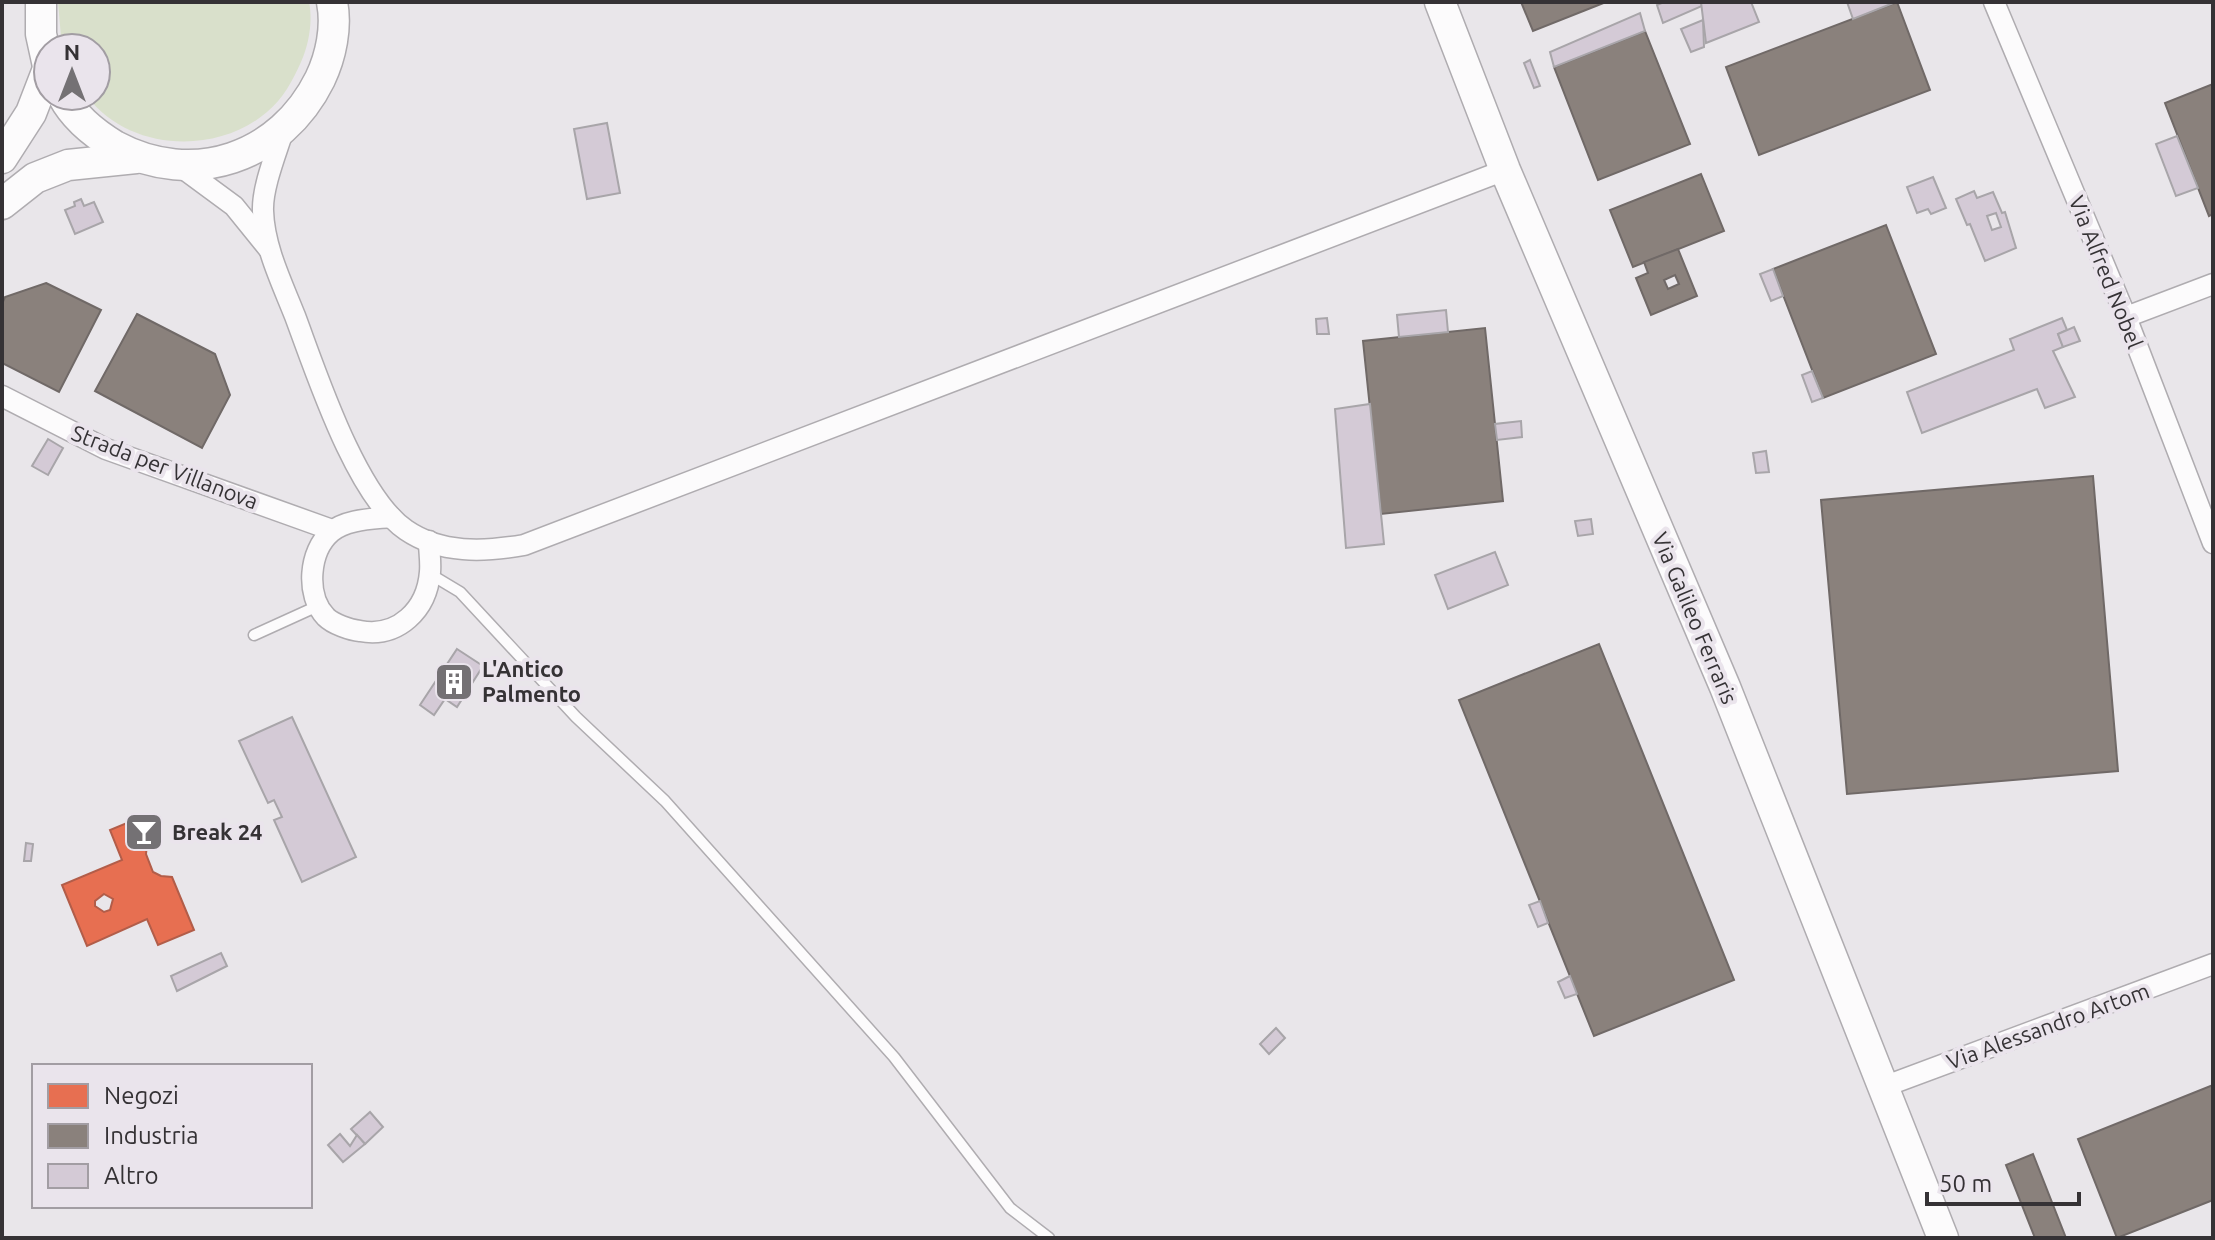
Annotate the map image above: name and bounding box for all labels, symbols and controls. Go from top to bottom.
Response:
north arrow [32,32,112,112]
text: N [64,39,80,64]
street label: Via Alfred Nobel [2064,192,2149,352]
street label: Strada per Villanova [68,419,262,514]
street label: Via Galileo Ferraris [1648,528,1743,707]
place label: L'Antico Palmento [482,656,581,706]
building icon: L'Antico Palmento [433,661,475,703]
bar icon: Break 24 [123,811,165,853]
place label: Break 24 [172,819,262,844]
street label: Via Alessandro Artom [1943,977,2153,1074]
legend [32,1064,312,1208]
text: Negozi [104,1082,179,1109]
text: Industria [104,1122,199,1149]
scale bar [1927,1156,2079,1206]
text: Altro [104,1162,158,1189]
text: 50 m [1939,1170,1992,1197]

